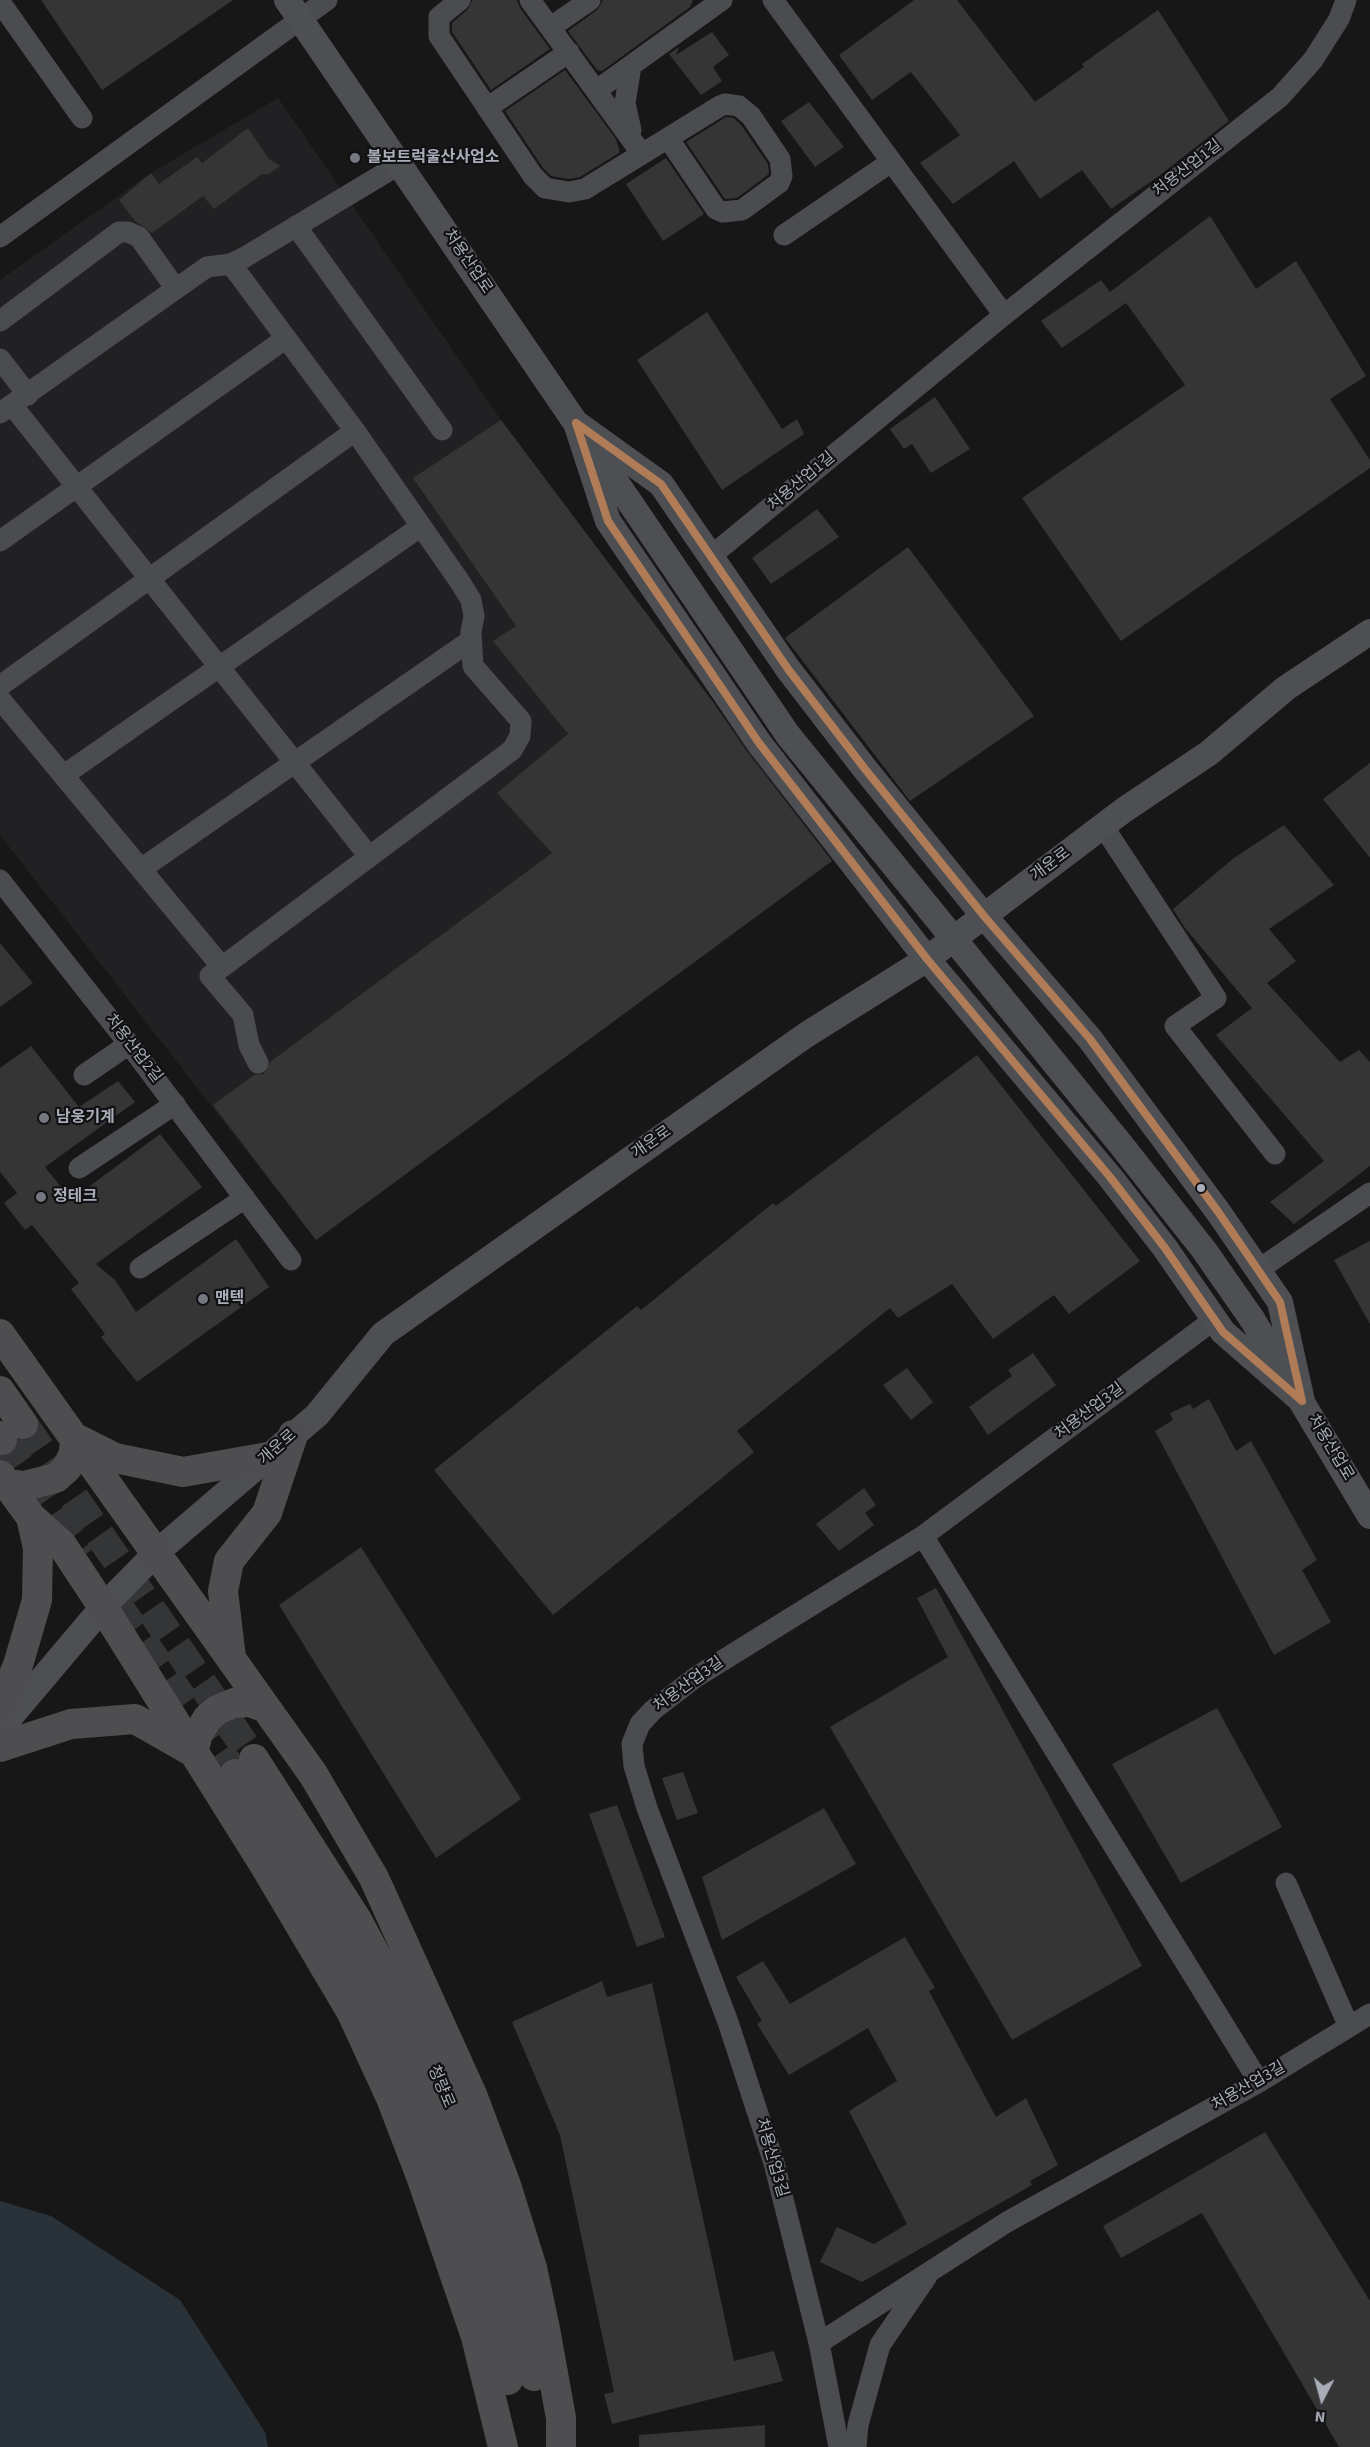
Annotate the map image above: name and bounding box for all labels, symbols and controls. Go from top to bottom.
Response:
street label: 처용산업1길 [1150,136,1226,202]
place label: 볼보트럭울산사업소 [367,148,499,168]
marker: 볼보트럭울산사업소 [348,151,362,165]
street label: 처용산업로 [438,226,496,298]
street label: 처용산업1길 [765,448,839,516]
street label: 개운로 [1028,844,1074,886]
street label: 처용산업2길 [100,1011,166,1087]
place label: 남웅기계 [56,1108,115,1128]
marker: 남웅기계 [37,1111,51,1125]
street label: 개운로 [628,1122,676,1164]
unlabelled marker [1195,1182,1207,1194]
place label: 정테크 [53,1187,97,1207]
marker: 정테크 [34,1190,48,1204]
place label: 맨텍 [215,1289,244,1309]
marker: 맨텍 [196,1292,210,1306]
street label: 처용산업3길 [1052,1380,1128,1444]
street label: 처용산업로 [1303,1412,1357,1484]
street label: 개운로 [255,1426,301,1470]
street label: 처용산업3길 [650,1653,728,1717]
street label: 처용산업3길 [1209,2058,1289,2116]
street label: 청량로 [423,2063,457,2111]
street label: 처용산업3길 [751,2116,791,2200]
north arrow [1292,2369,1352,2429]
text: N [1314,2405,1327,2428]

